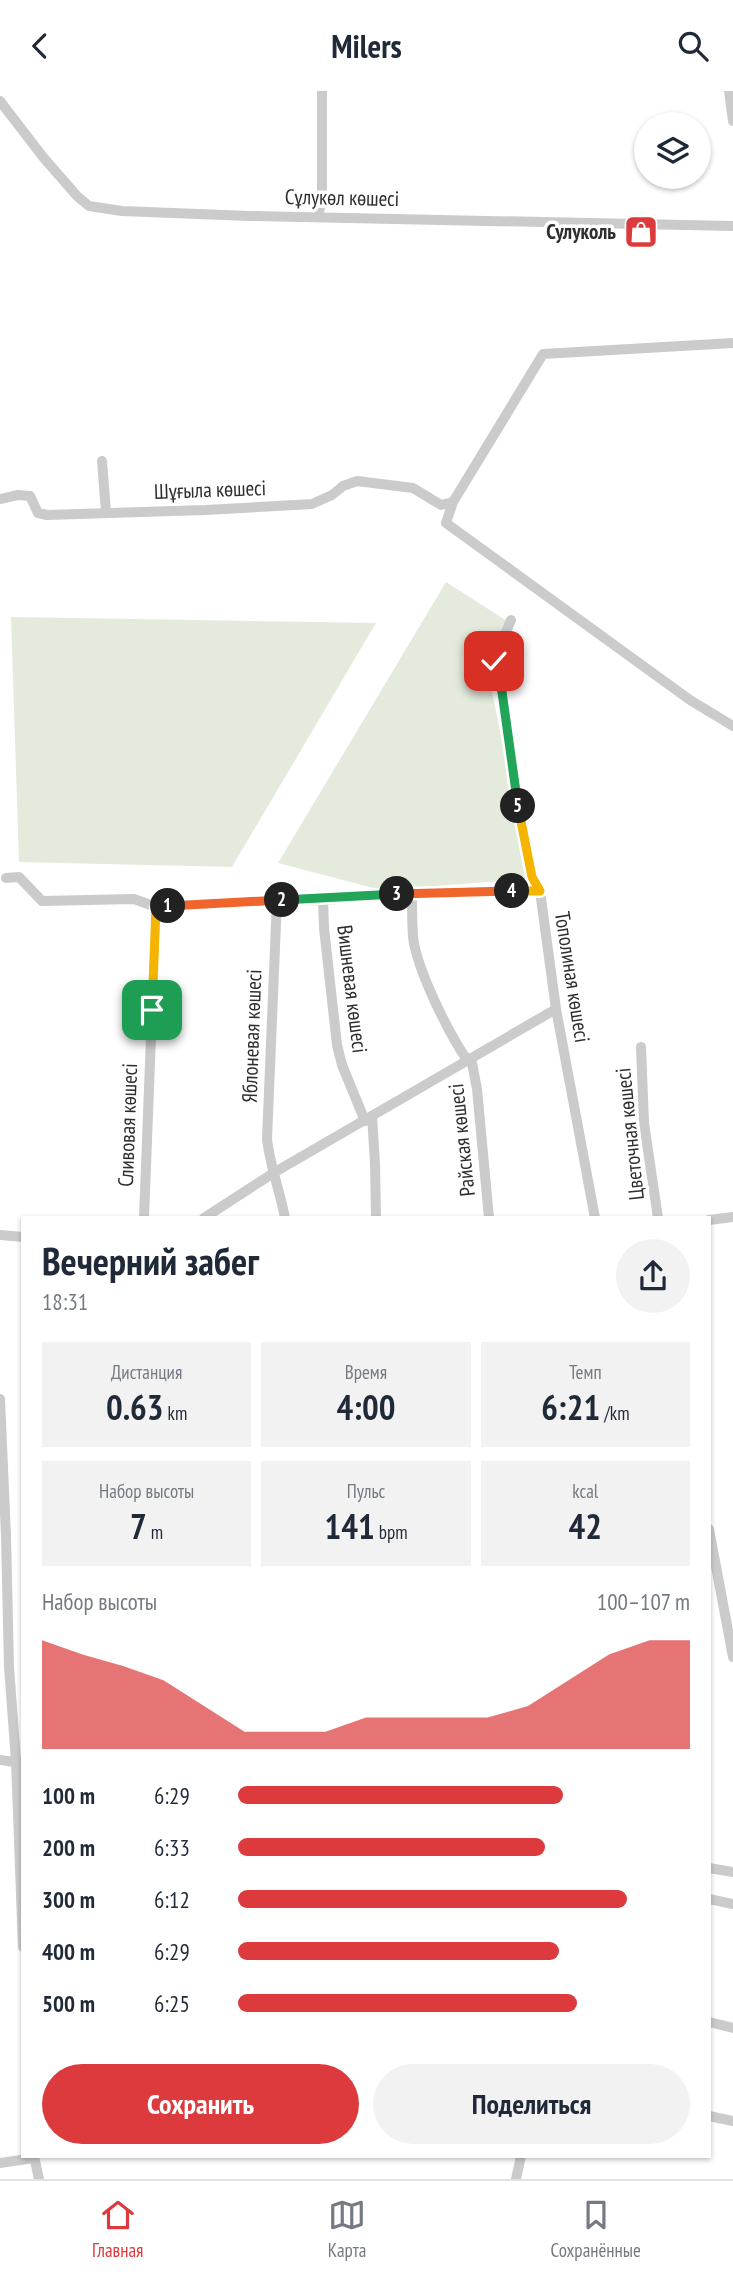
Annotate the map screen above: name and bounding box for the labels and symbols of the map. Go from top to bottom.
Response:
street label: Сұлукөл көшесі [285,183,399,212]
shop icon: Сулуколь [622,213,660,251]
place label: Сулуколь [546,218,616,245]
street label: Шұғыла көшесі [154,474,266,505]
pin [464,631,524,691]
pin: 5 [500,789,536,823]
pin: 4 [494,873,530,909]
pin: 3 [380,877,414,911]
pin: 2 [264,883,300,917]
pin: 1 [150,889,186,923]
street label: Тополиная көшесі [549,909,596,1044]
street label: Вишневая көшесі [331,923,374,1055]
street label: Яблоневая көшесі [236,969,267,1103]
pin [122,980,182,1040]
street label: Сливовая көшесі [112,1063,143,1187]
street label: Цветочная көшесі [609,1067,650,1201]
street label: Райская көшесі [442,1082,481,1198]

